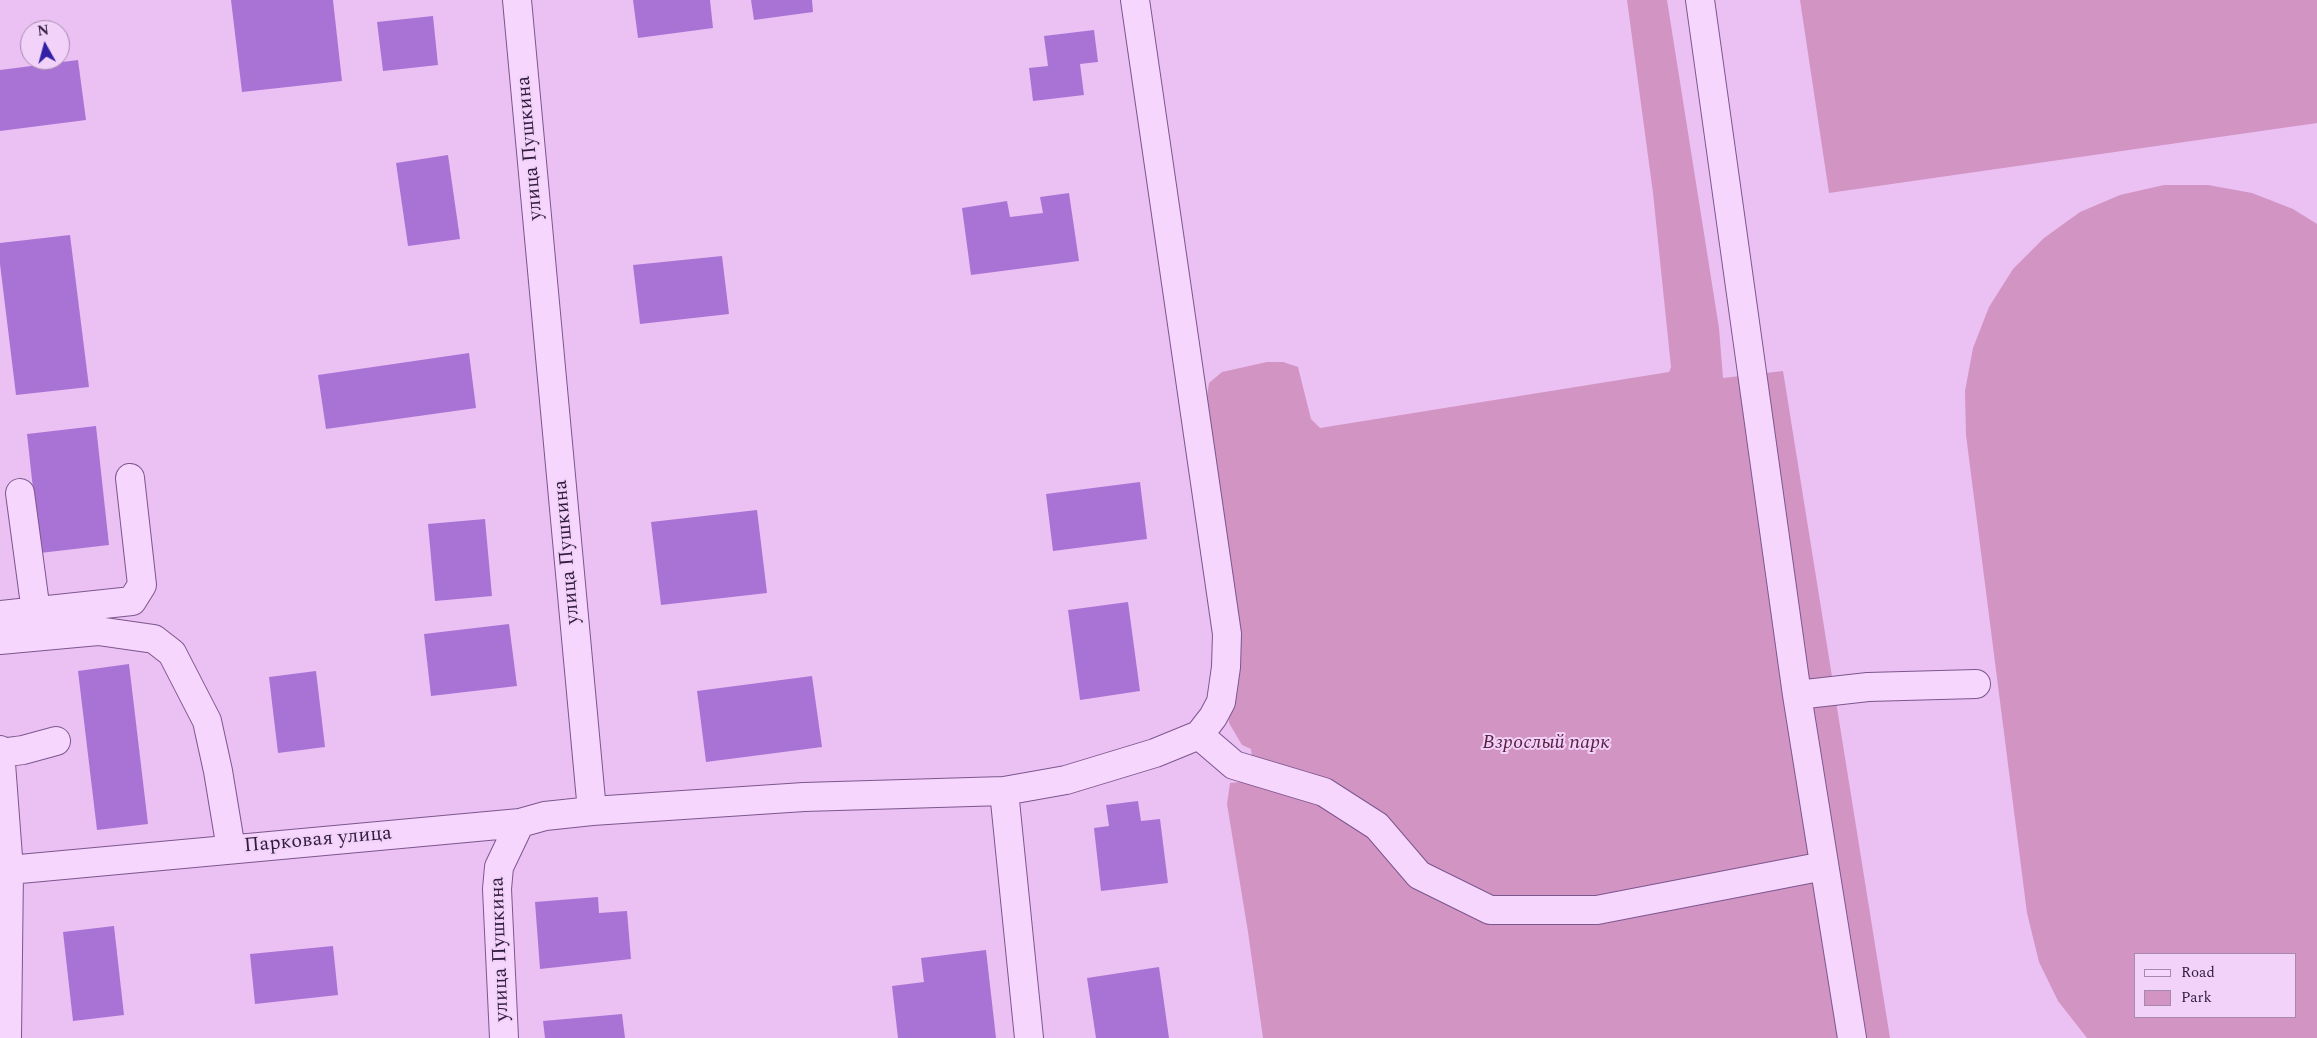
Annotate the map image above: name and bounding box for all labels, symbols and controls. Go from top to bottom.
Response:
text: N [36,19,50,42]
north arrow [20,20,70,70]
street label: улица Пушкина [513,75,549,221]
street label: улица Пушкина [550,479,586,625]
park label: Взрослый парк [1482,732,1610,756]
street label: Парковая улица [243,823,393,859]
street label: улица Пушкина [486,876,516,1022]
legend [2134,953,2297,1018]
text: Road [2181,961,2215,984]
text: Park [2181,986,2212,1009]

